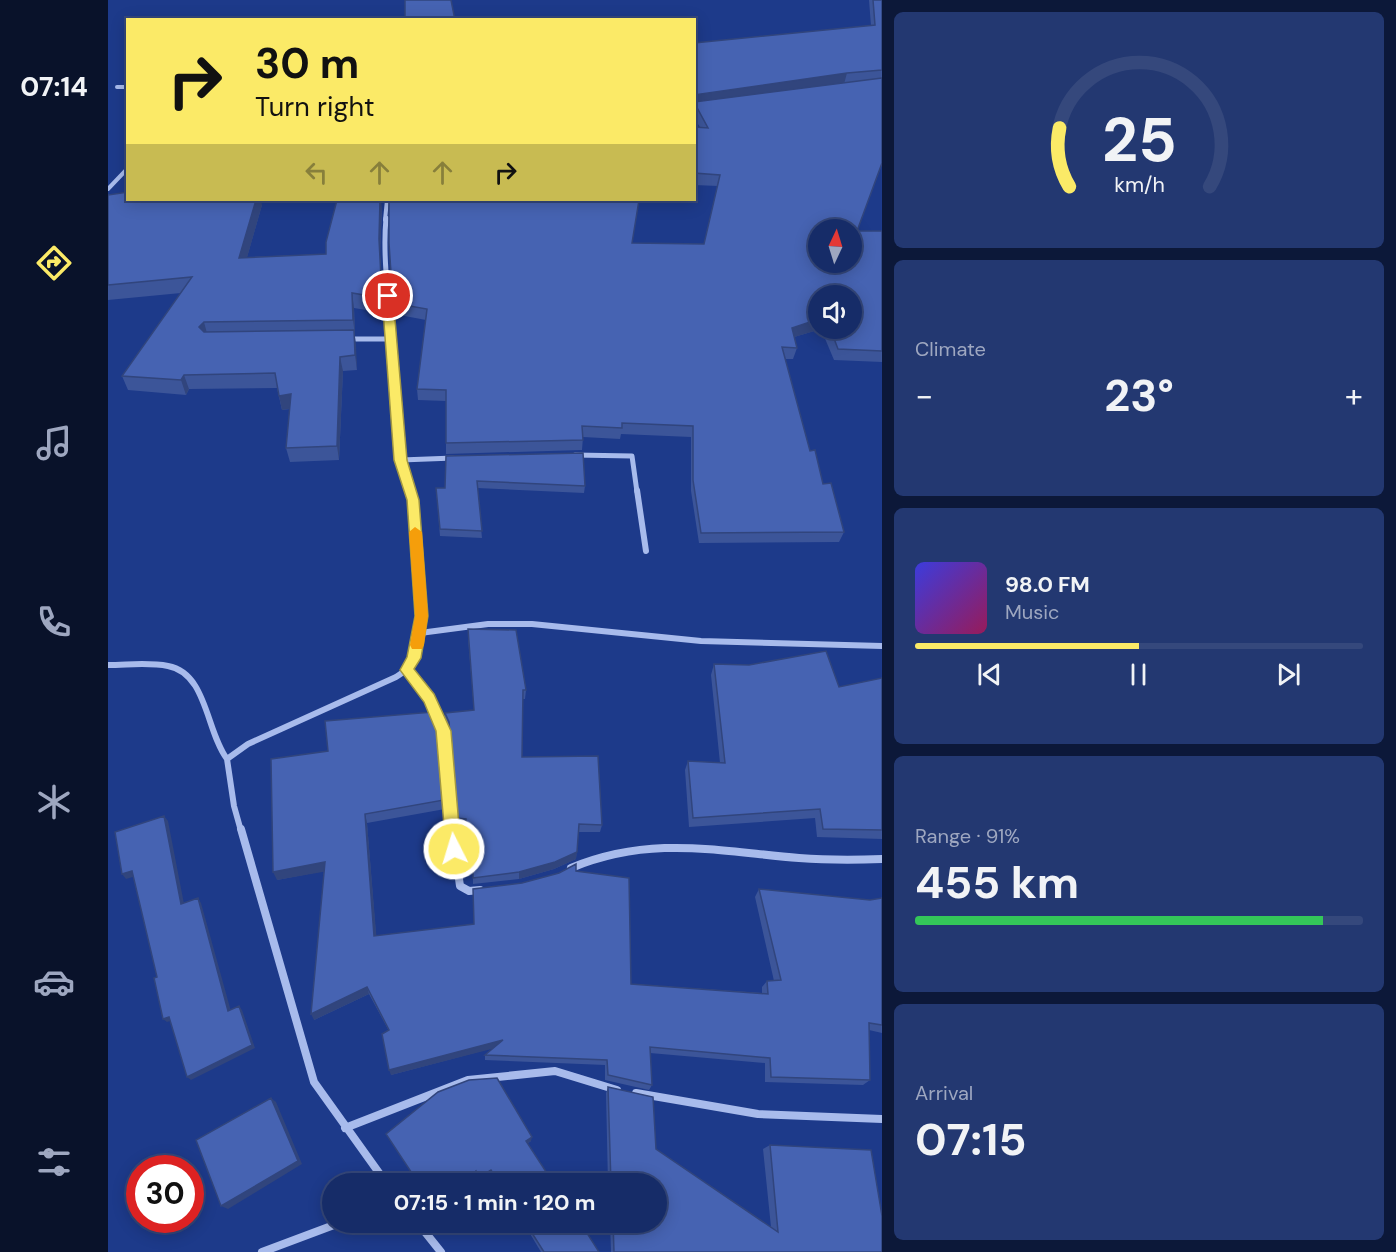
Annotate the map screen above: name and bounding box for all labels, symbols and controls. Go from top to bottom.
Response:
text: 30 m [255,36,359,91]
icon: right [156,42,234,120]
text: 07:14 [20,69,88,104]
text: Turn right [255,89,375,124]
text: 25 [1102,99,1176,180]
icon: left [300,156,333,189]
icon: ahead [363,156,396,189]
icon: ahead [426,156,459,189]
icon: right [489,156,522,189]
text: km/h [1114,171,1164,199]
north arrow [808,219,862,273]
map controls [808,219,862,339]
icon: directions [33,242,75,284]
pin [362,270,413,321]
icon: arrive [371,279,404,312]
button: sound [808,285,862,339]
text: Climate [915,336,986,362]
text: 23° [1104,366,1174,425]
text: − [915,374,933,417]
text: + [1345,374,1363,417]
icon: music [33,422,75,464]
text: 98.0 FM [1005,570,1090,599]
text: Music [1005,599,1060,625]
icon: phone [33,601,75,643]
icon: previous [973,658,1006,691]
icon: pause [1122,658,1155,691]
icon: next [1272,658,1305,691]
icon: climate [33,781,75,823]
position arrow [422,817,486,881]
text: Range · 91% [915,823,1020,849]
text: 455 km [915,853,1079,912]
icon: car [33,961,75,1003]
text: Arrival [915,1080,973,1106]
text: 07:15 [915,1110,1026,1169]
icon: filters [33,1141,75,1183]
speed limit sign: 30 [126,1155,204,1233]
text: 07:15 · 1 min · 120 m [394,1188,595,1217]

